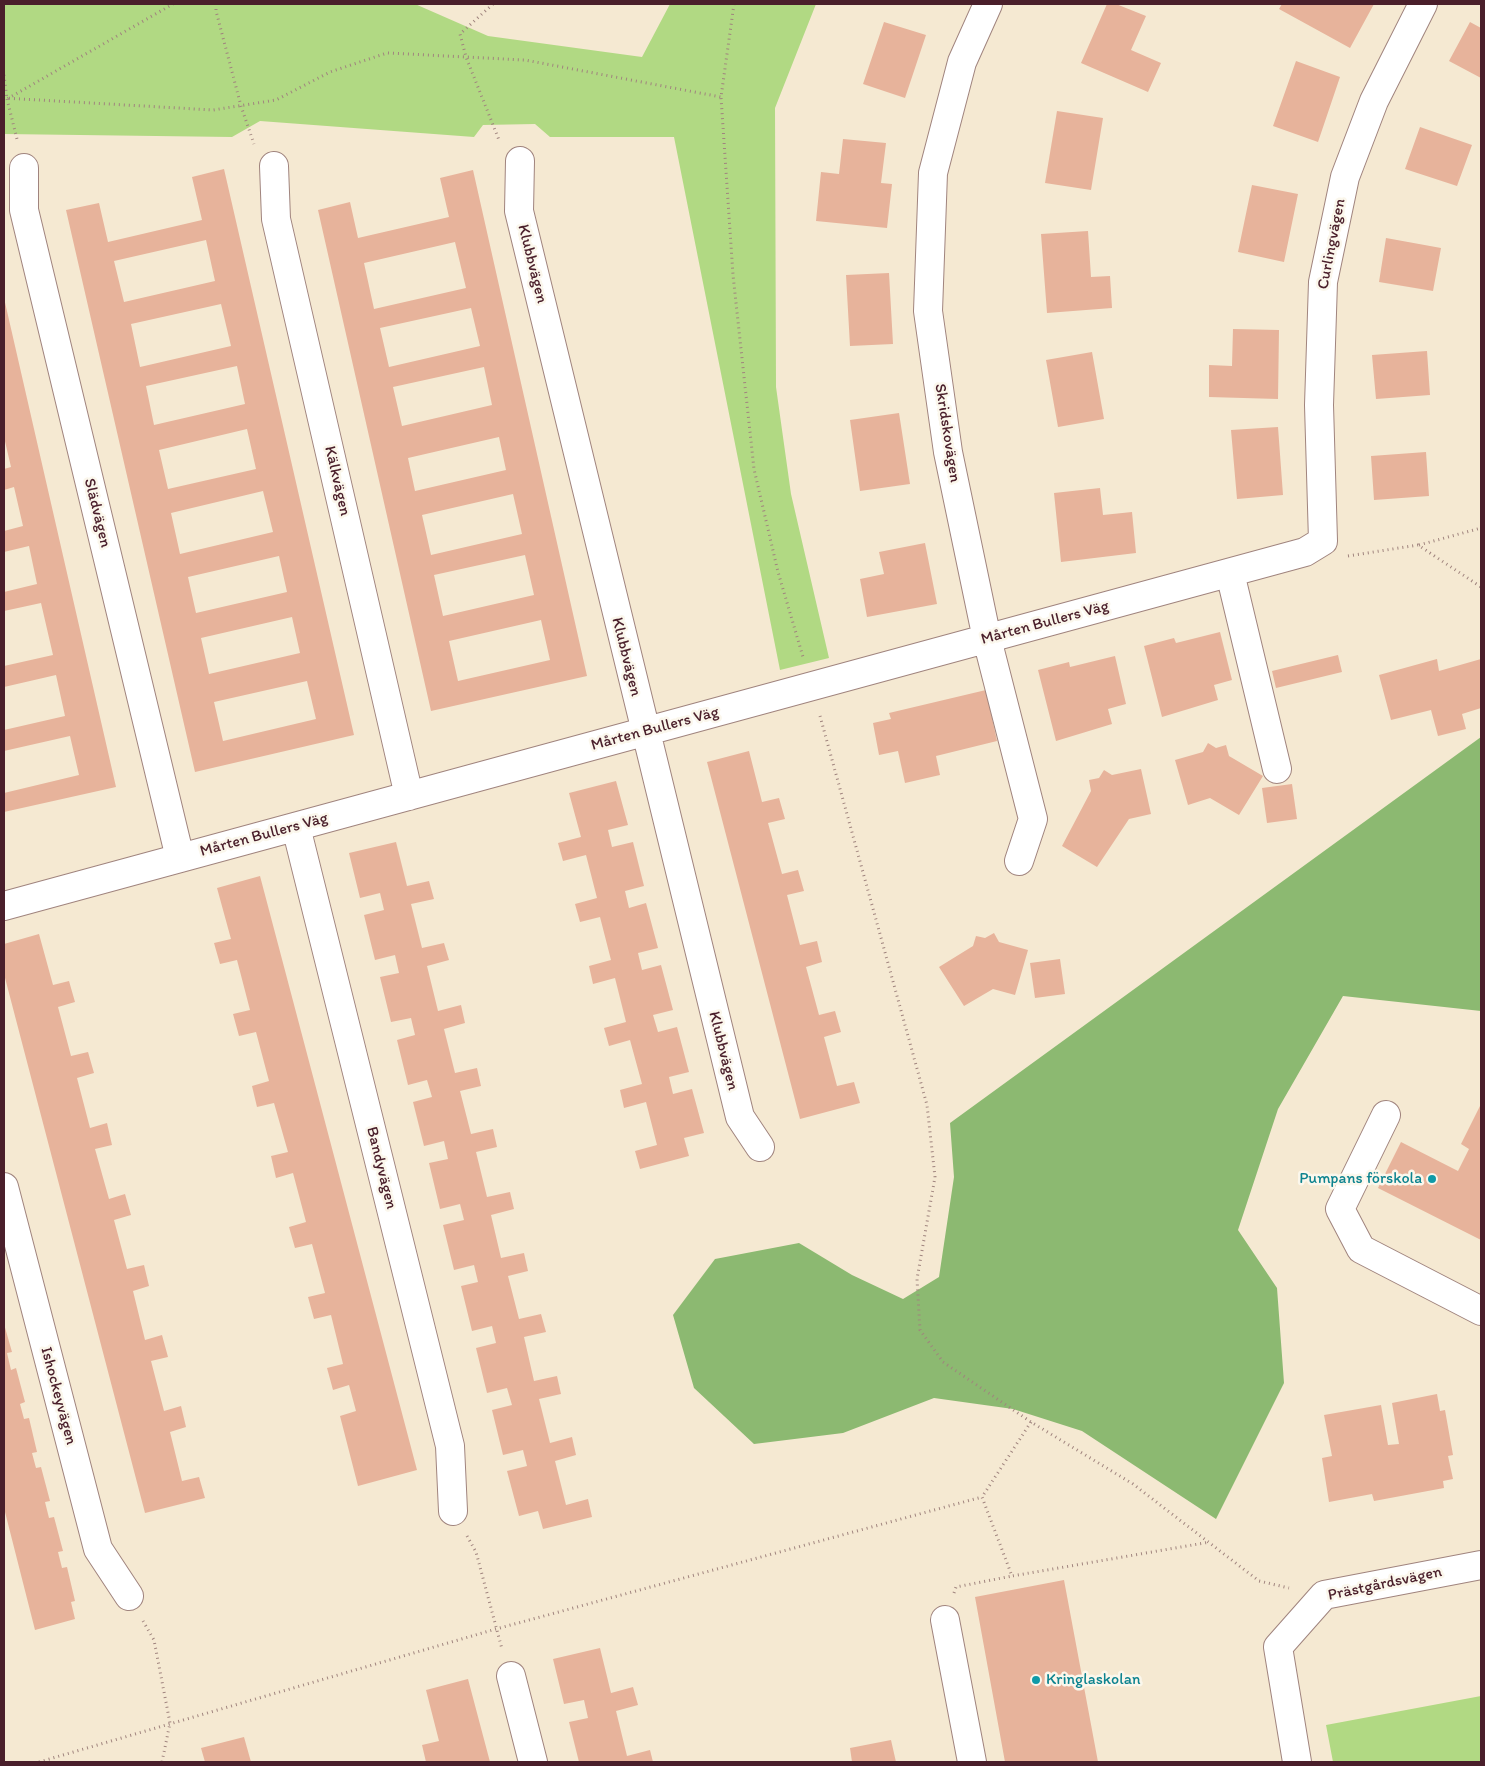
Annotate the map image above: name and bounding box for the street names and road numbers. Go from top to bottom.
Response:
street label: Curlingvägen [1314,197,1350,291]
street label: Klubbvägen [513,223,551,305]
street label: Skridskovägen [930,382,964,484]
street label: Kälkvägen [320,444,354,518]
street label: Slädvägen [79,476,115,550]
street label: Mårten Bullers Väg [979,597,1111,649]
street label: Klubbvägen [607,616,645,698]
street label: Mårten Bullers Väg [589,703,721,755]
street label: Mårten Bullers Väg [198,809,330,861]
street label: Klubbvägen [704,1010,742,1092]
street label: Bandyvägen [361,1125,401,1211]
street label: Ishockeyvägen [36,1345,80,1447]
street label: Prästgårdsvägen [1326,1563,1444,1605]

